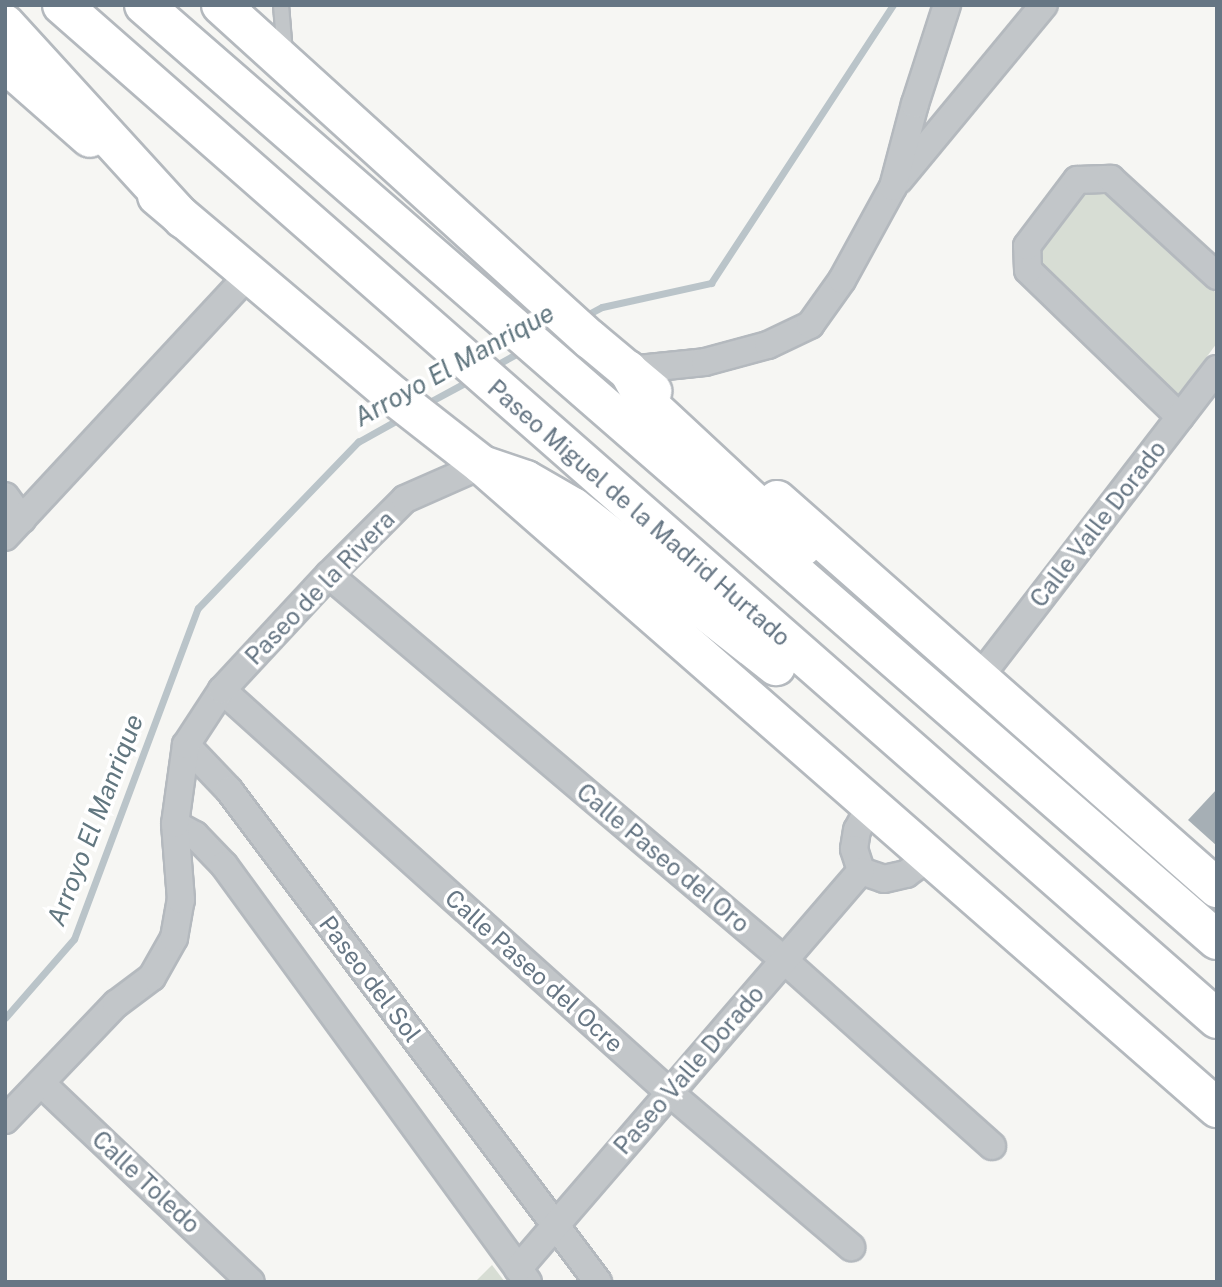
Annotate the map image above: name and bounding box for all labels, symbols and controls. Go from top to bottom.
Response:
water label: Arroyo El Manrique [348,297,560,433]
street label: Paseo Miguel de la Madrid Hurtado [482,374,796,652]
street label: Calle Valle Dorado [1024,435,1172,613]
street label: Paseo de la Rivera [239,505,401,671]
water label: Arroyo El Manrique [40,710,150,930]
street label: Calle Paseo del Oro [571,777,755,939]
street label: Calle Paseo del Ocre [439,883,629,1059]
street label: Paseo del Sol [313,910,427,1048]
street label: Paseo Valle Dorado [608,979,770,1161]
street label: Calle Toledo [86,1125,206,1239]

